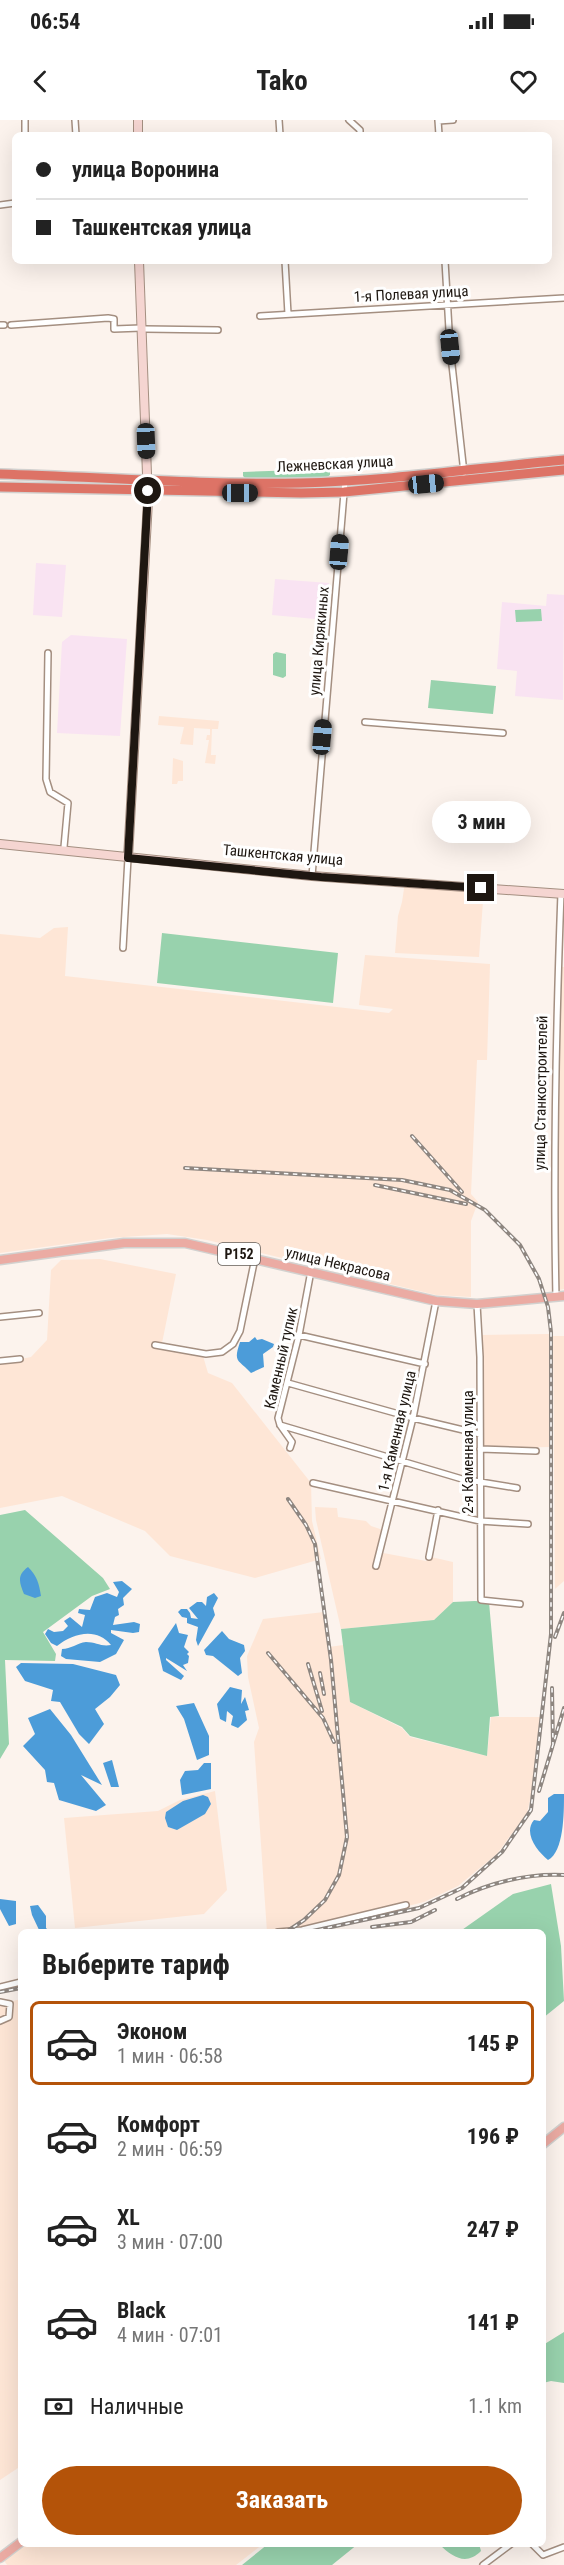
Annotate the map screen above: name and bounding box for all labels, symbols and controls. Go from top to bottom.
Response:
text: 06:54 [30,9,81,34]
icon: back [24,65,57,98]
text: Tako [256,65,308,97]
icon: heart [507,65,540,98]
text: улица Воронина [72,157,219,182]
text: Ташкентская улица [72,215,251,240]
street label: 1-я Полевая улица [353,282,469,306]
car [439,328,461,366]
car [136,423,156,459]
street label: Лежневская улица [276,452,394,476]
car [407,473,445,495]
route start [134,477,161,504]
car [222,484,258,502]
car [328,533,350,571]
street label: улица Кирякиных [305,585,333,696]
car [311,718,333,756]
callout: 3 мин [432,801,530,843]
text: 3 мин [458,810,505,834]
street label: Ташкентская улица [222,841,344,869]
route end [467,874,494,901]
street label: улица Станкостроителей [531,1015,551,1171]
road number: Р152 [218,1243,260,1265]
street label: улица Некрасова [284,1243,392,1285]
street label: Каменный тупик [261,1305,301,1411]
street label: 1-я Каменная улица [374,1369,420,1493]
street label: 2-я Каменная улица [459,1390,477,1514]
text: Выберите тариф [42,1949,230,1981]
icon: car [45,2016,99,2070]
text: Эконом [117,2019,187,2044]
text: 145 ₽ [467,2031,519,2056]
text: 1 мин · 06:58 [117,2044,223,2068]
icon: car [45,2109,99,2163]
text: Комфорт [117,2112,200,2137]
text: 196 ₽ [467,2124,519,2149]
text: 2 мин · 06:59 [117,2137,223,2161]
icon: car [45,2202,99,2256]
text: XL [117,2205,140,2230]
text: 247 ₽ [467,2217,519,2242]
text: 3 мин · 07:00 [117,2230,223,2254]
icon: car [45,2295,99,2349]
text: Black [117,2298,166,2323]
text: 141 ₽ [467,2310,519,2335]
text: 4 мин · 07:01 [117,2323,223,2347]
icon: cash [42,2390,75,2423]
text: Наличные [90,2394,184,2419]
text: 1.1 km [468,2394,522,2418]
button: Заказать [42,2466,522,2535]

